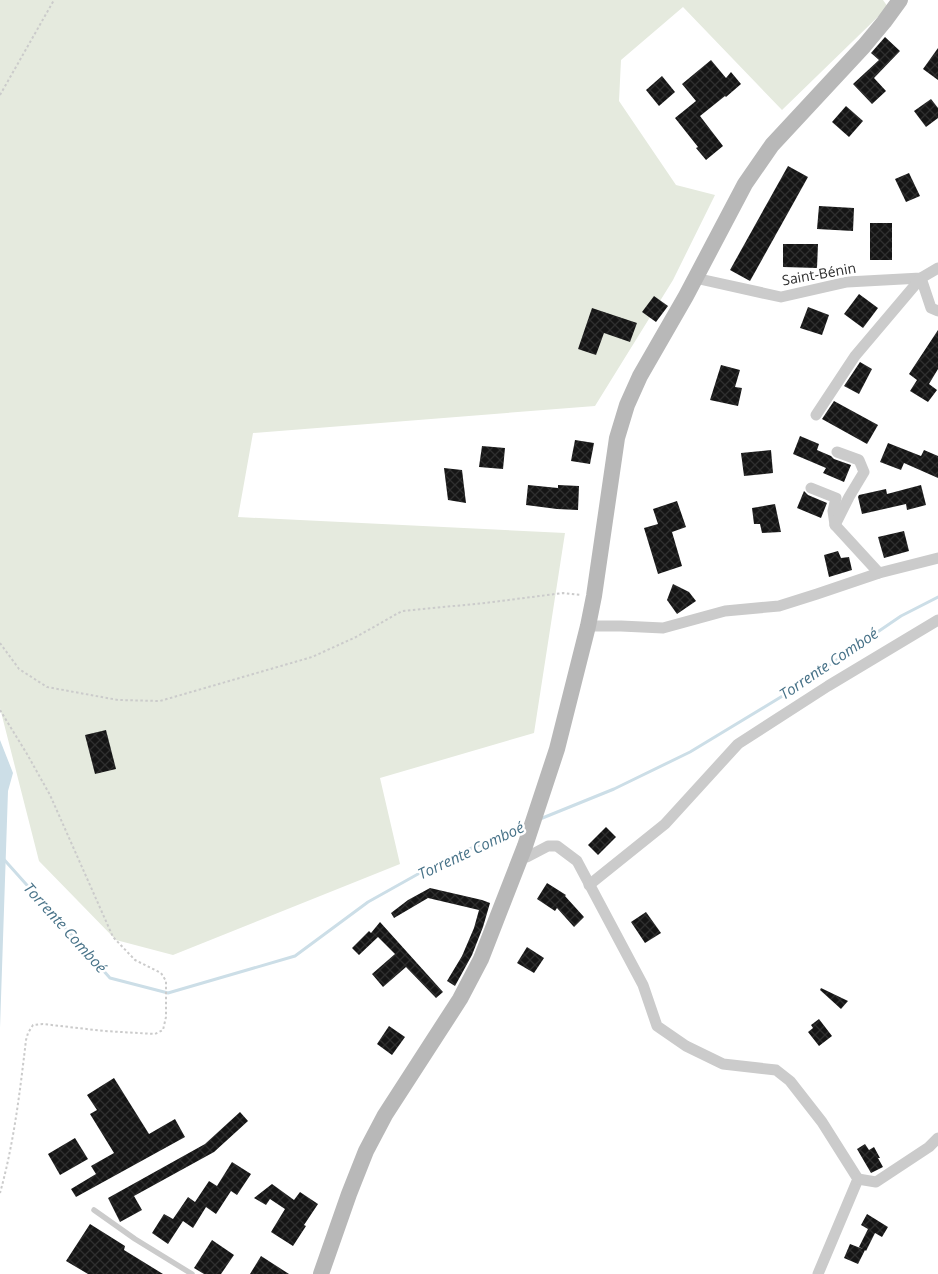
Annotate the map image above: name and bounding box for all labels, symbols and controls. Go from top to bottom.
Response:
street label: Saint-Bénin [780,258,857,289]
water label: Torrente Comboé [775,622,882,704]
water label: Torrente Comboé [414,816,527,883]
water label: Torrente Comboé [20,878,112,977]

